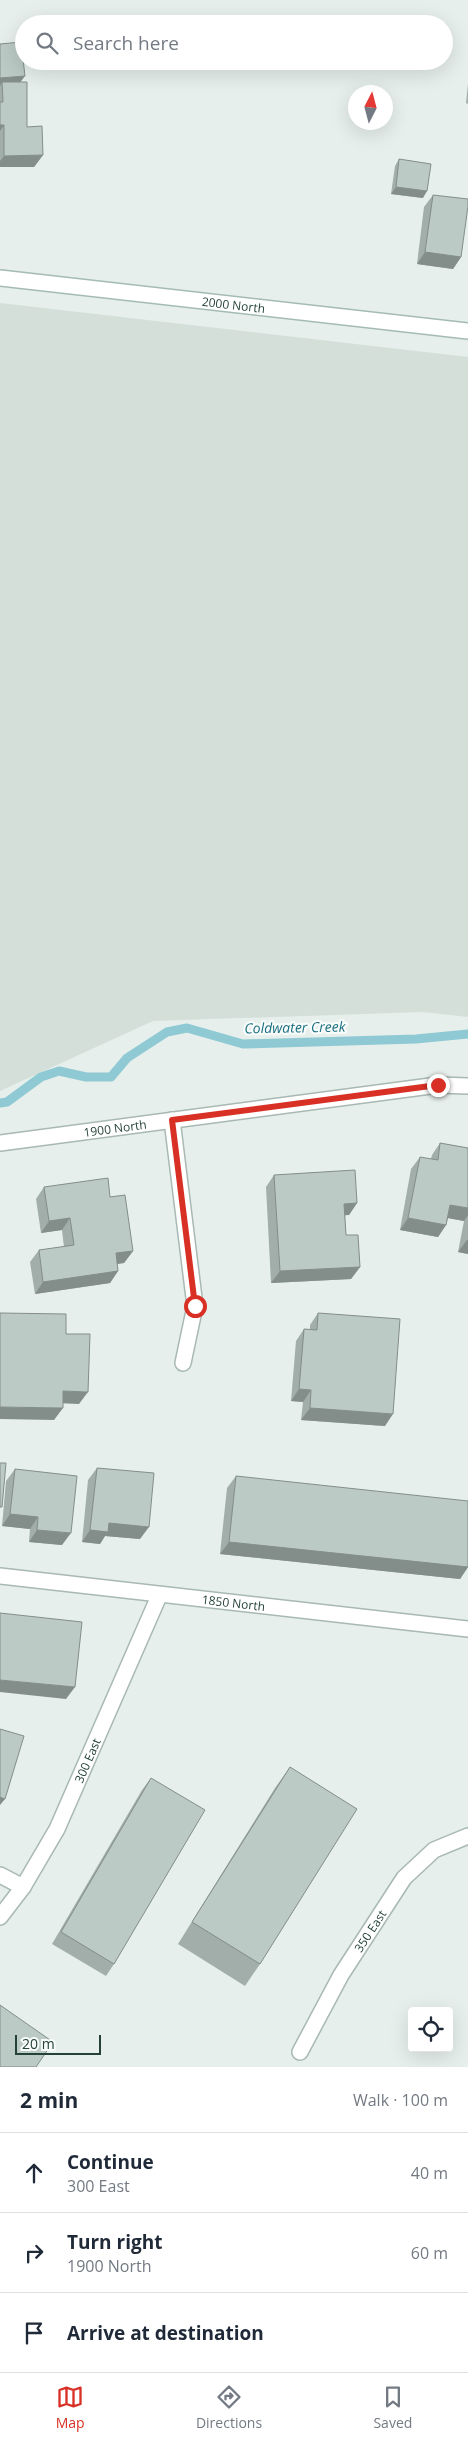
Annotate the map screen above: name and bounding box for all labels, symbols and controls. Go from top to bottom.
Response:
search box [15,15,453,70]
icon: search [33,29,61,57]
text: Search here [73,30,179,56]
north arrow [348,85,393,130]
street label: 2000 North [201,292,266,316]
water label: Coldwater Creek [244,1017,347,1037]
route end [427,1074,450,1097]
street label: 1900 North [82,1115,148,1140]
route start [184,1295,207,1318]
street label: 1850 North [201,1590,266,1614]
street label: 300 East [70,1735,104,1785]
street label: 350 East [350,1906,390,1955]
map controls [408,2007,453,2052]
button: locate [408,2007,453,2052]
scale bar [15,2032,101,2055]
text: 20 m [22,2034,55,2053]
text: 2 min [20,2086,78,2114]
text: Walk · 100 m [353,2089,448,2111]
text: Continue [67,2149,154,2175]
icon: ahead [20,2159,48,2187]
text: 40 m [411,2162,448,2184]
text: 300 East [67,2175,130,2197]
text: Turn right [67,2229,162,2255]
icon: right [20,2239,48,2267]
text: 60 m [411,2242,448,2264]
text: 1900 North [67,2255,151,2277]
icon: arrive [20,2319,48,2347]
text: Arrive at destination [67,2320,264,2346]
tab: Map [56,2383,85,2432]
tab: Directions [196,2383,262,2432]
tab: Saved [373,2383,412,2432]

